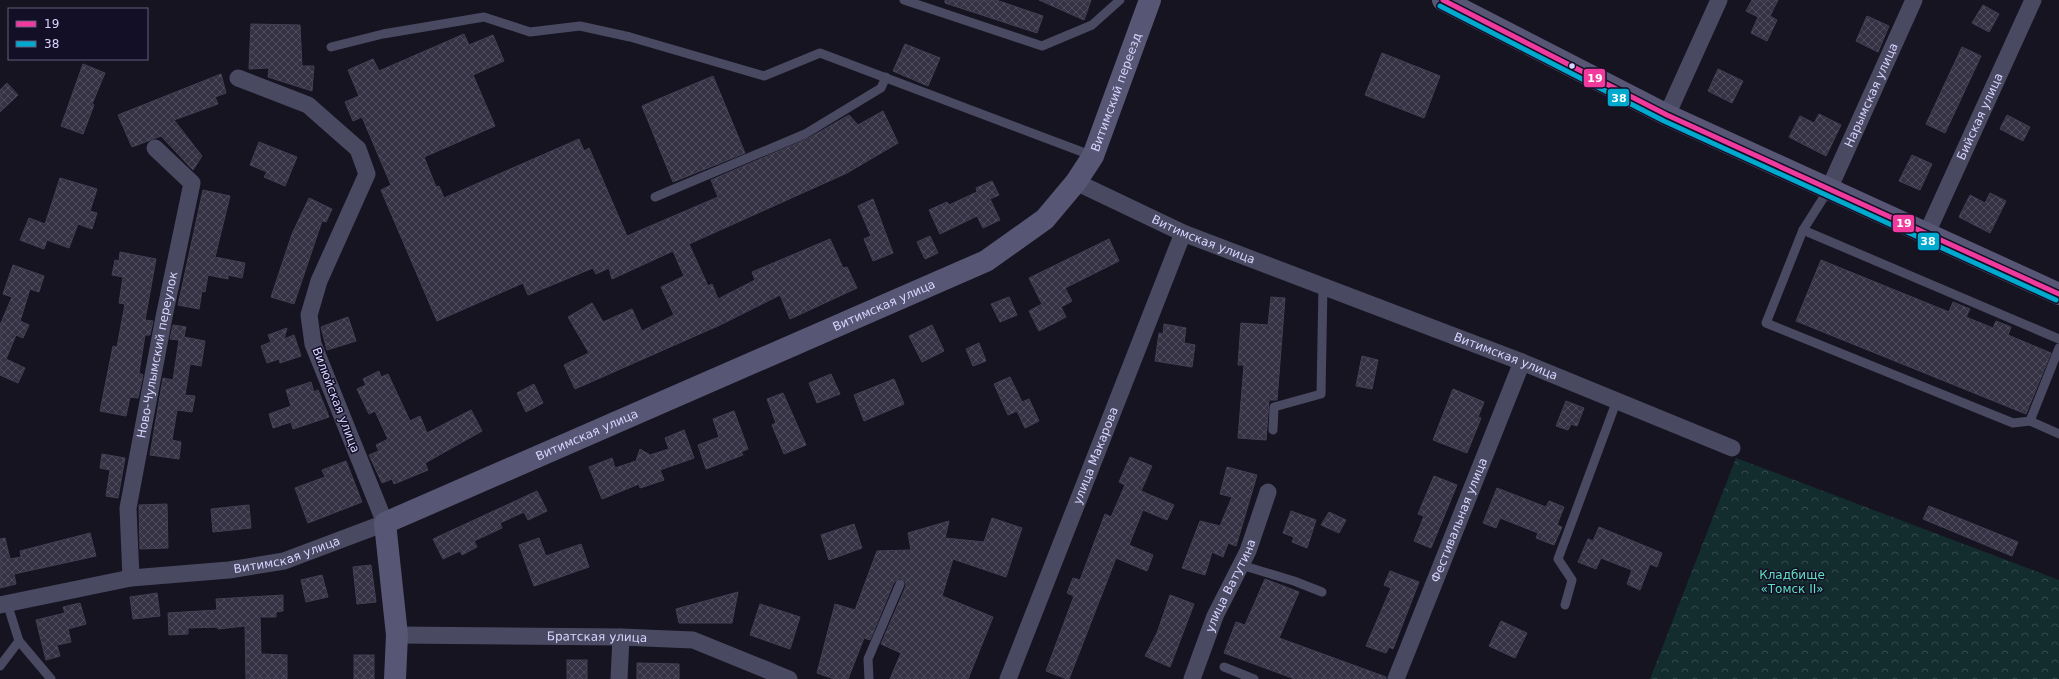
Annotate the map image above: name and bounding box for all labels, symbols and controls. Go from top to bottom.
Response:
legend [8,8,148,60]
text: 19 [44,17,59,31]
street label: Витимский переезд [1088,31,1144,154]
text: 38 [44,37,59,51]
street label: Нарымская улица [1842,41,1901,149]
unlabelled marker [1567,61,1577,71]
line badge: 19 [1583,68,1606,88]
street label: Бийская улица [1954,71,2006,162]
text: 19 [1587,72,1603,85]
line badge: 38 [1607,88,1630,107]
text: 38 [1611,92,1627,105]
street label: Витимская улица [1150,212,1257,267]
line badge: 19 [1892,214,1915,233]
text: 19 [1896,217,1912,230]
line badge: 38 [1917,232,1940,251]
text: 38 [1920,235,1936,248]
street label: Ново-Чулымский переулок [134,270,180,439]
street label: Витимская улица [831,277,937,334]
street label: Витимская улица [1452,330,1560,383]
street label: Вилюйская улица [309,345,363,455]
street label: улица Макарова [1070,405,1121,506]
street label: Витимская улица [534,407,640,463]
street label: Фестивальная улица [1428,456,1490,584]
street label: Витимская улица [233,534,342,576]
street label: улица Ватутина [1203,538,1258,634]
park label: Кладбище «Томск II» [1759,568,1825,596]
street label: Братская улица [547,629,648,645]

